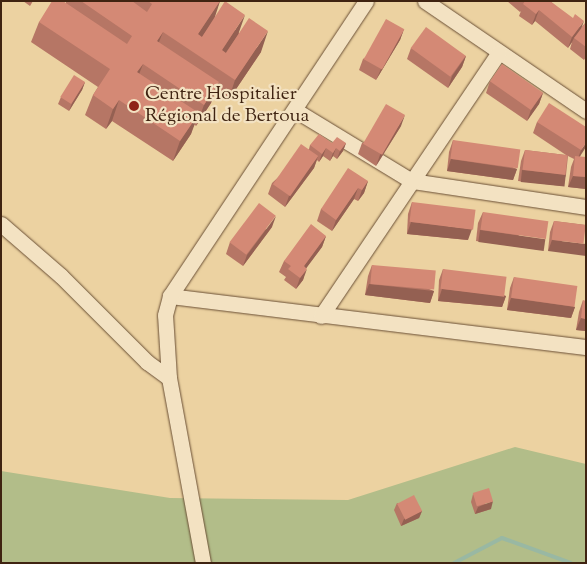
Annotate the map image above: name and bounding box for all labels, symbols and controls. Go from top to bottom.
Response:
place label: Centre Hospitalier Régional de Bertoua [145,84,309,128]
marker: Centre Hospitalier Régional de Bertoua [127,99,141,113]

